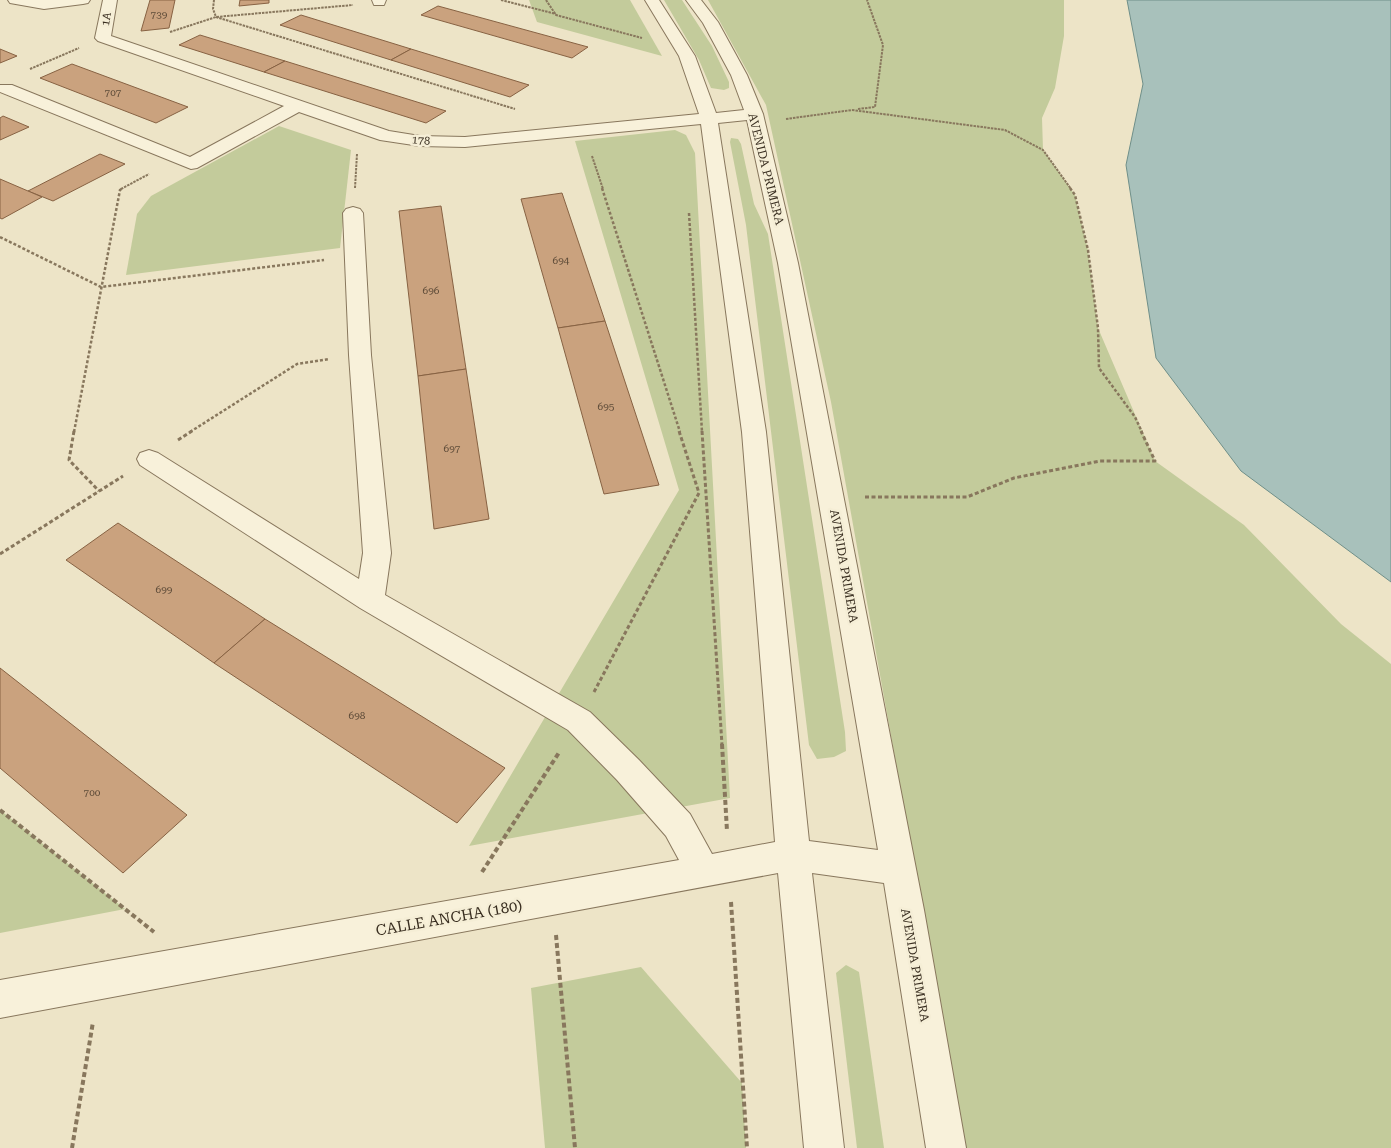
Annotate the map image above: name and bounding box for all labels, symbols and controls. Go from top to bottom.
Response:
house number: 739 [151,9,168,20]
street label: 1A [99,11,114,27]
house number: 707 [105,87,122,98]
street label: AVENIDA PRIMERA [745,112,787,227]
street label: 178 [411,133,431,148]
house number: 694 [553,255,570,266]
house number: 696 [423,285,440,296]
house number: 695 [598,401,615,412]
house number: 697 [444,443,461,454]
street label: AVENIDA PRIMERA [827,508,861,624]
house number: 699 [156,584,173,595]
house number: 698 [349,710,366,721]
house number: 700 [84,787,101,798]
street label: CALLE ANCHA (180) [374,896,524,940]
street label: AVENIDA PRIMERA [898,907,932,1023]

